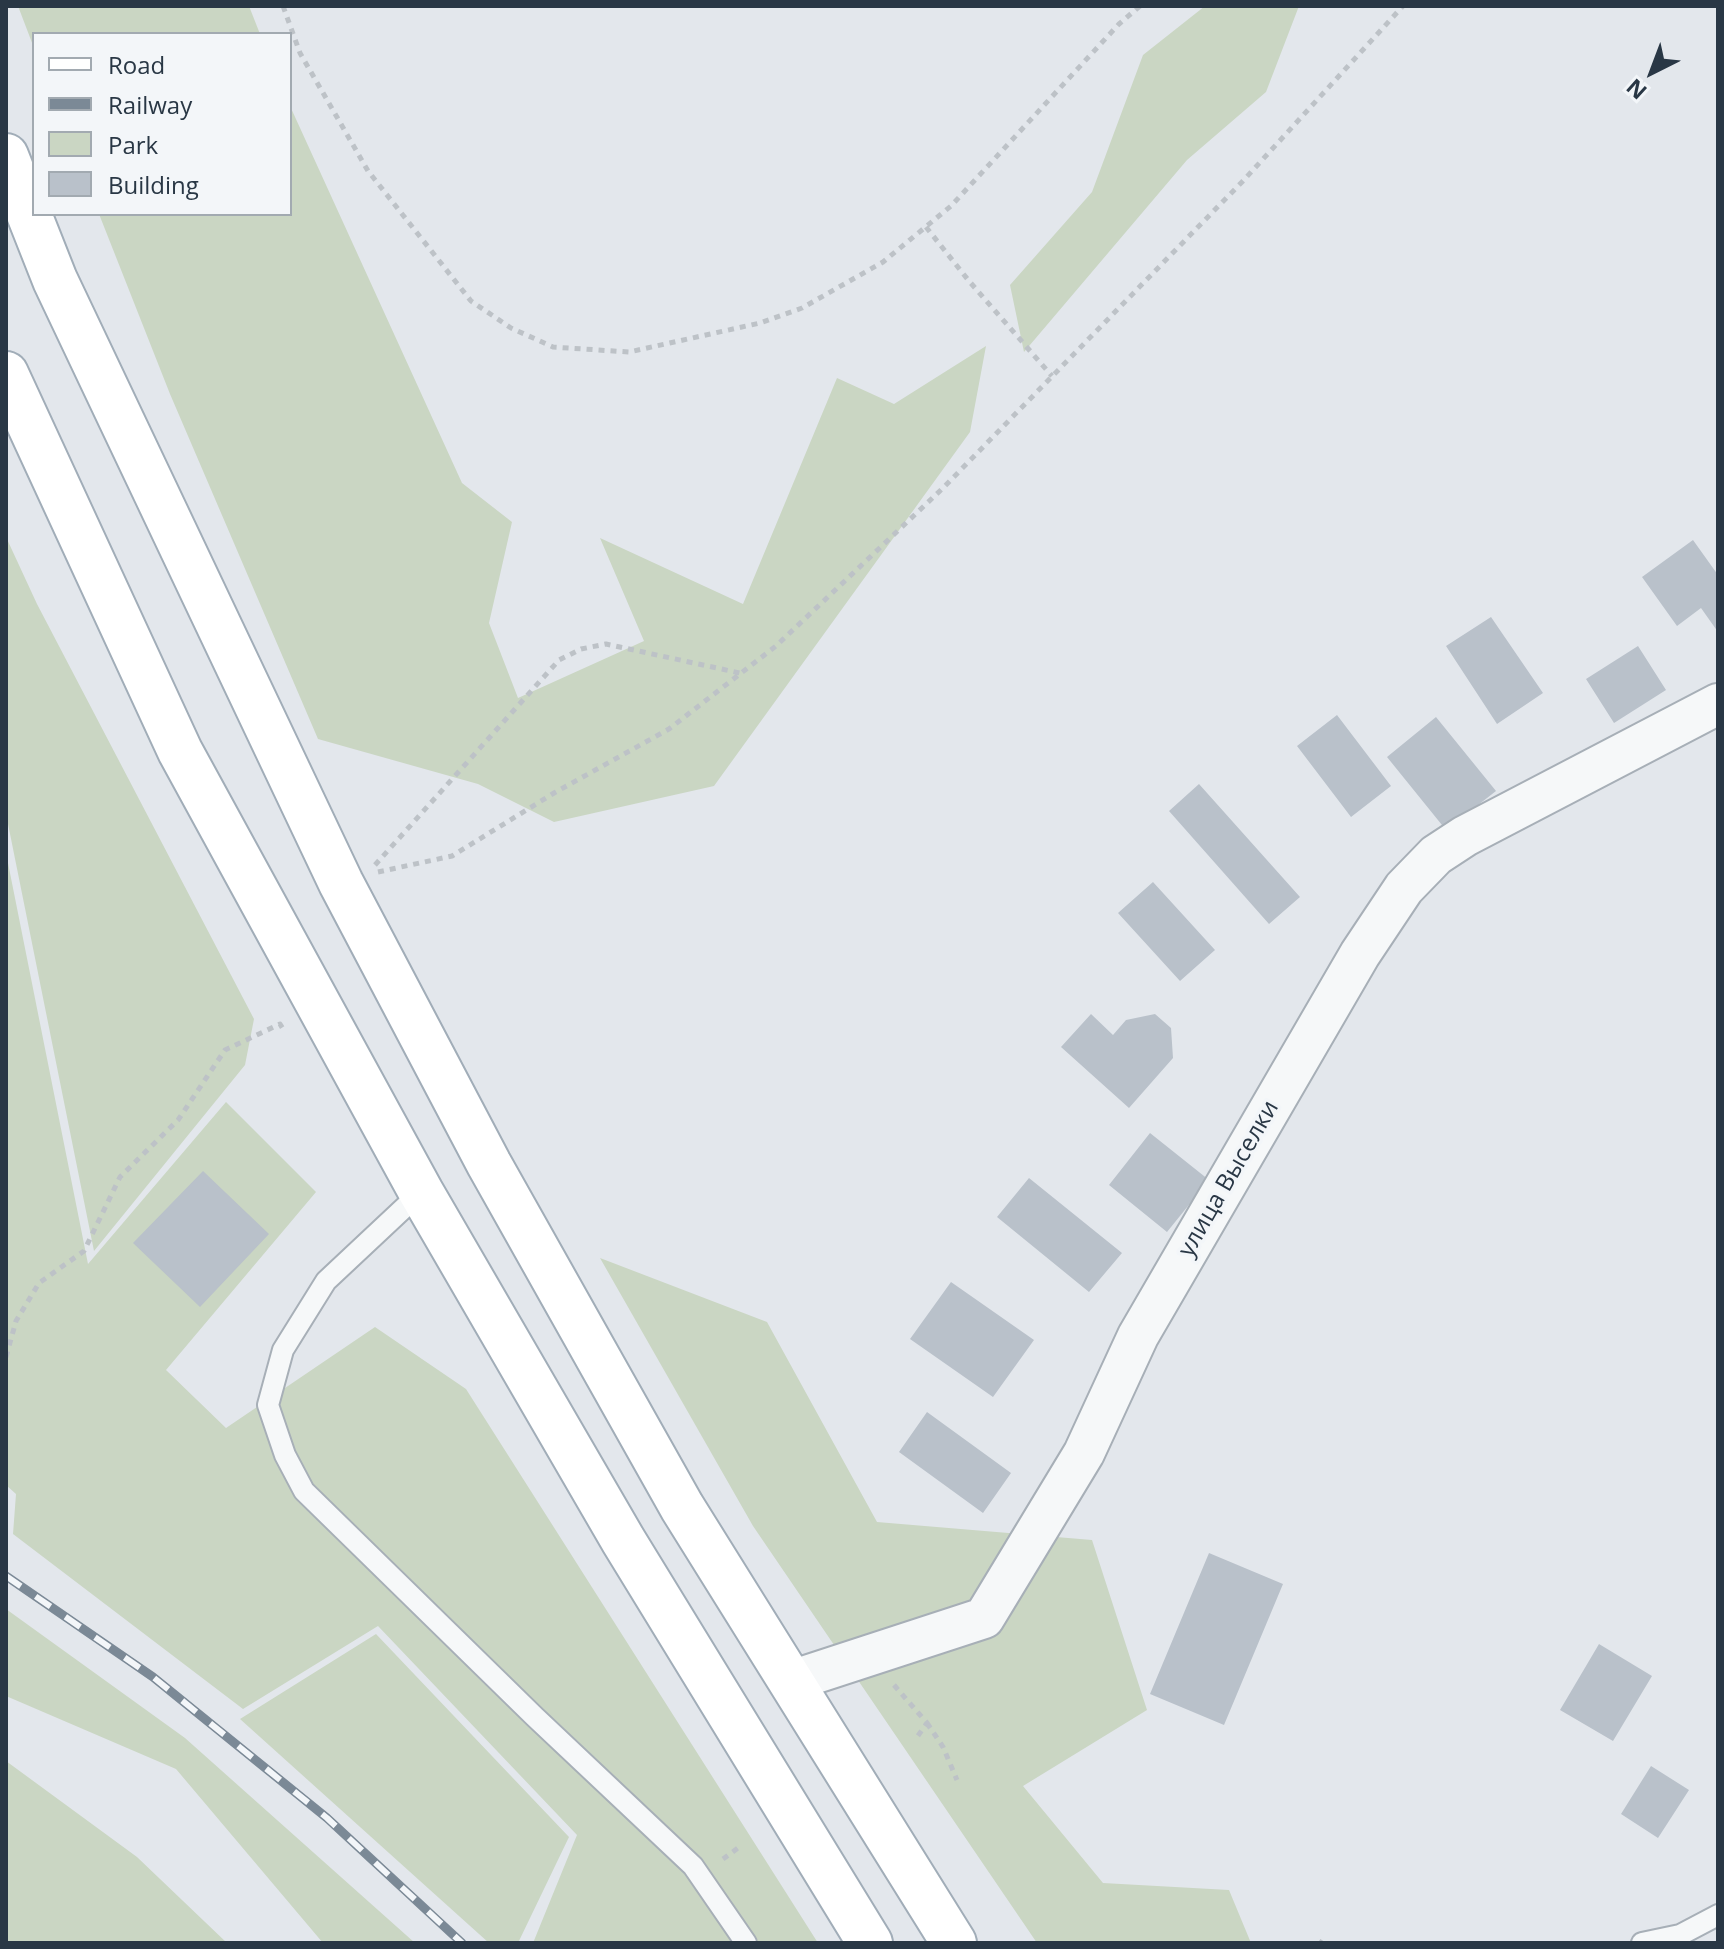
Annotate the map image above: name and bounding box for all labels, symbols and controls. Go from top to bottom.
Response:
legend [32,32,292,216]
north arrow [1612,32,1692,112]
text: Road [108,48,165,81]
text: N [1619,73,1653,107]
text: Railway [108,88,192,121]
text: Park [108,128,158,161]
text: Building [108,168,199,201]
street label: улица Выселки [1173,1096,1285,1262]

